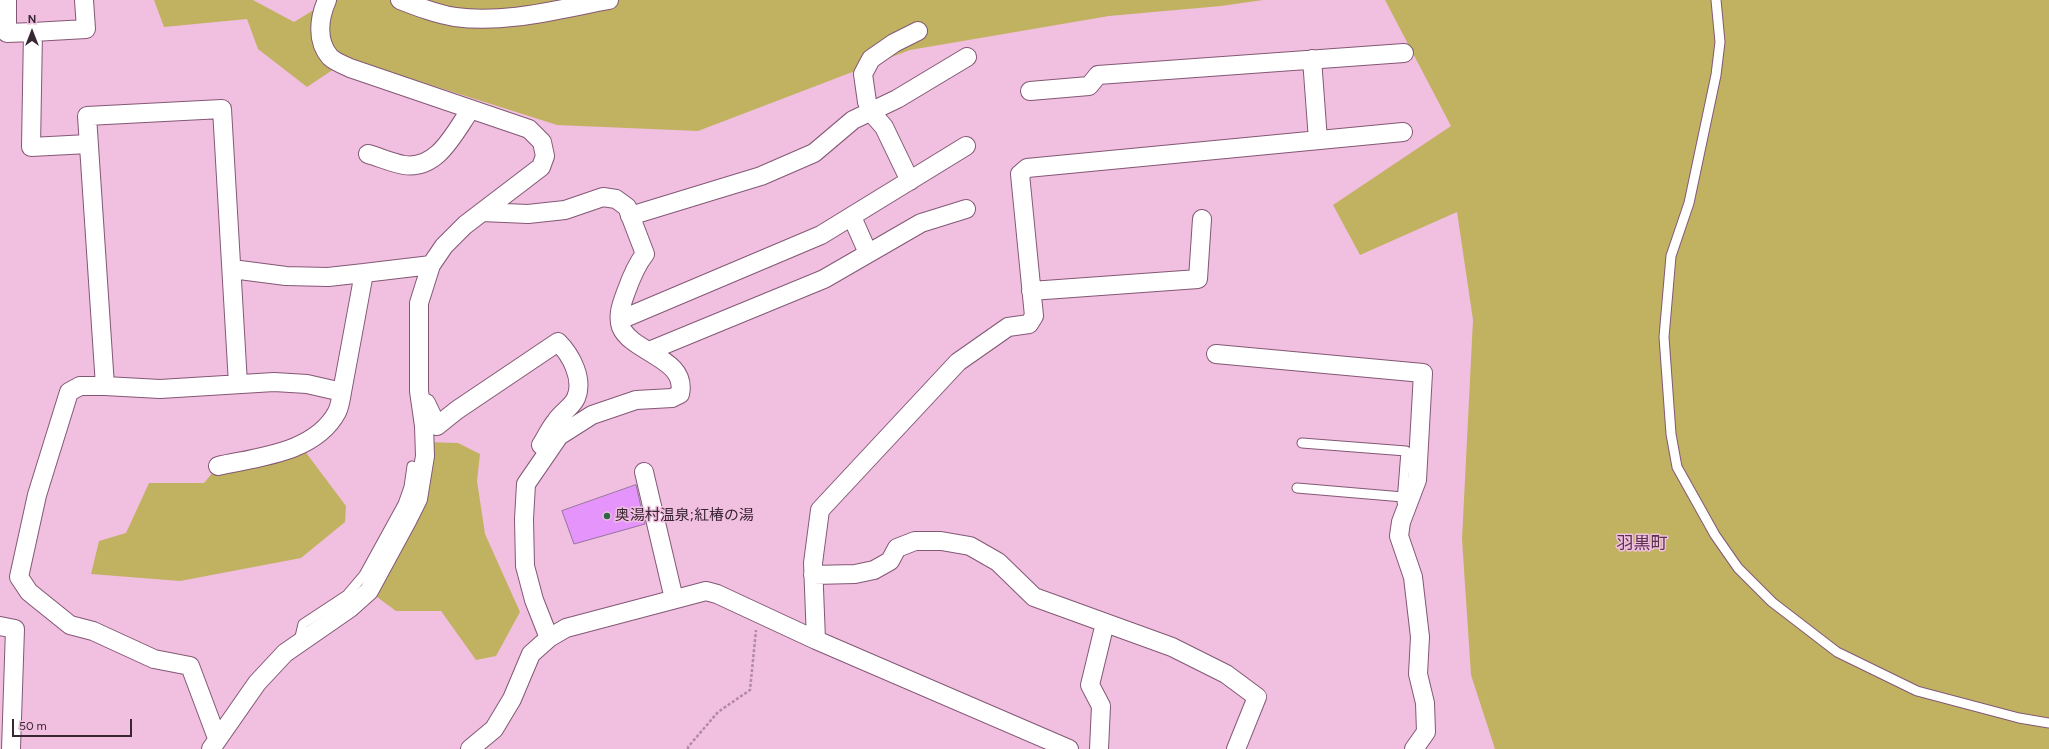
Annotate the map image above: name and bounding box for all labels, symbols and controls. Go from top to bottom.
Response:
north arrow [12,12,52,52]
text: N [28,13,36,26]
place label: 奥湯村温泉;紅椿の湯 [615,507,754,525]
marker: 奥湯村温泉;紅椿の湯 [602,511,612,521]
district label: 羽黒町 [1617,534,1667,554]
scale bar [14,711,134,737]
text: 50 m [19,719,47,733]

